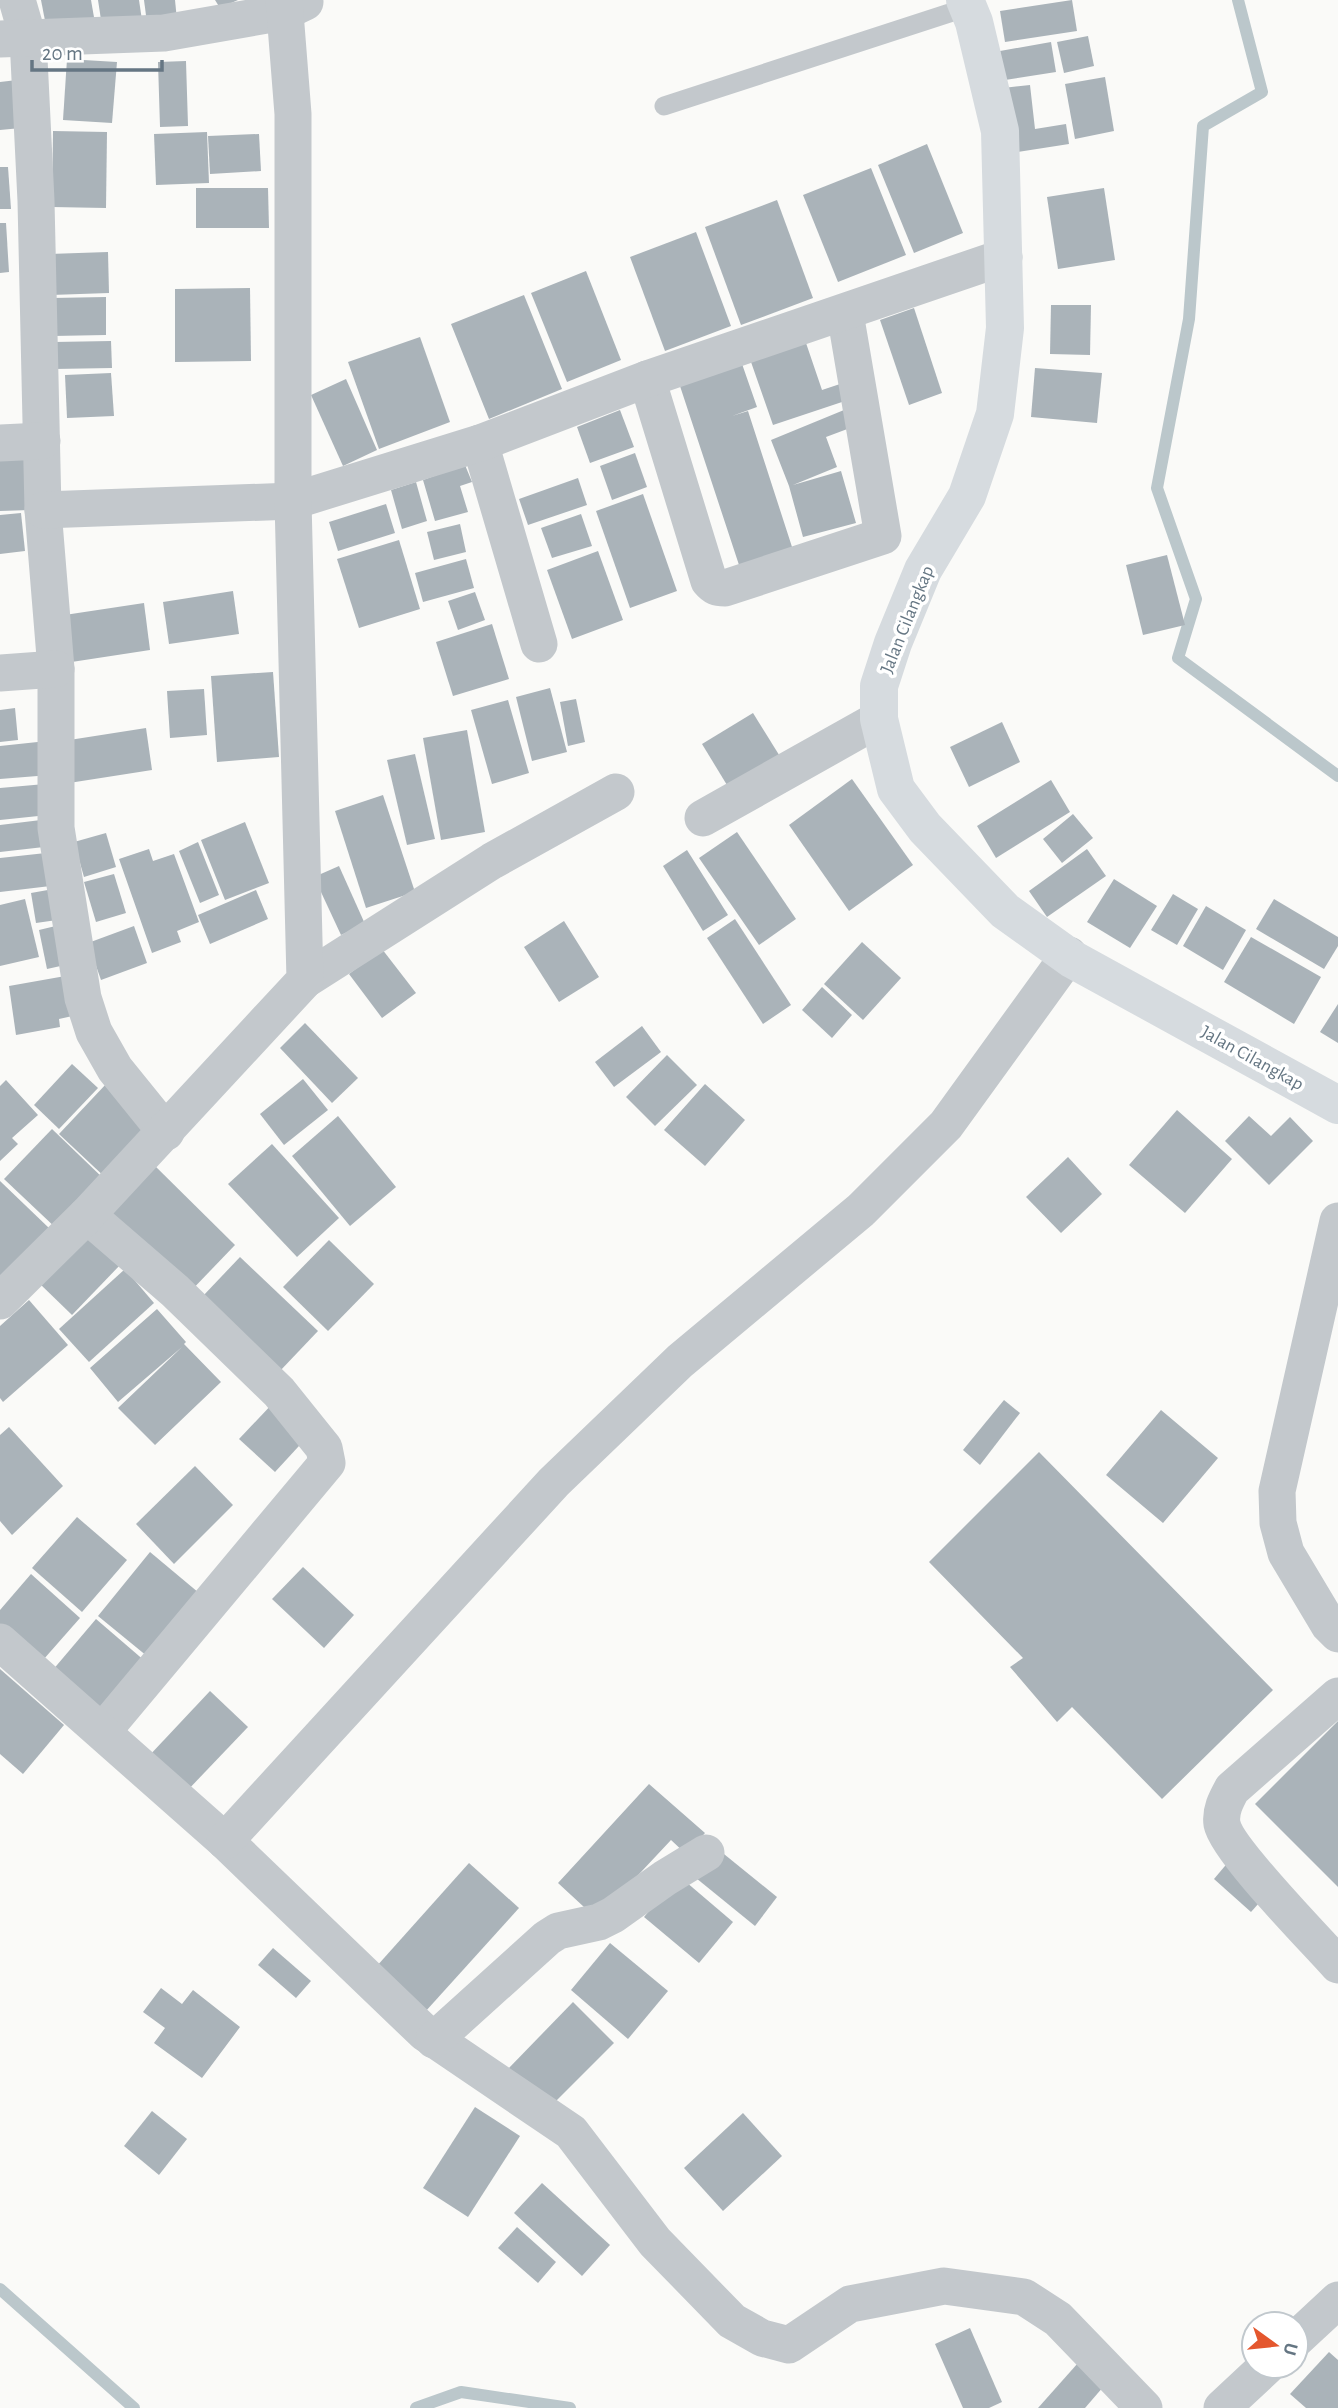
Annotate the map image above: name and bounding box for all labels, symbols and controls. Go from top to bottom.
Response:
scale bar [32,28,161,72]
text: 20 m [42,43,83,64]
street label: Jalan Cilangkap [877,563,938,676]
street label: Jalan Cilangkap [1198,1022,1307,1094]
north arrow [1240,2310,1310,2380]
text: U [1279,2341,1301,2357]

